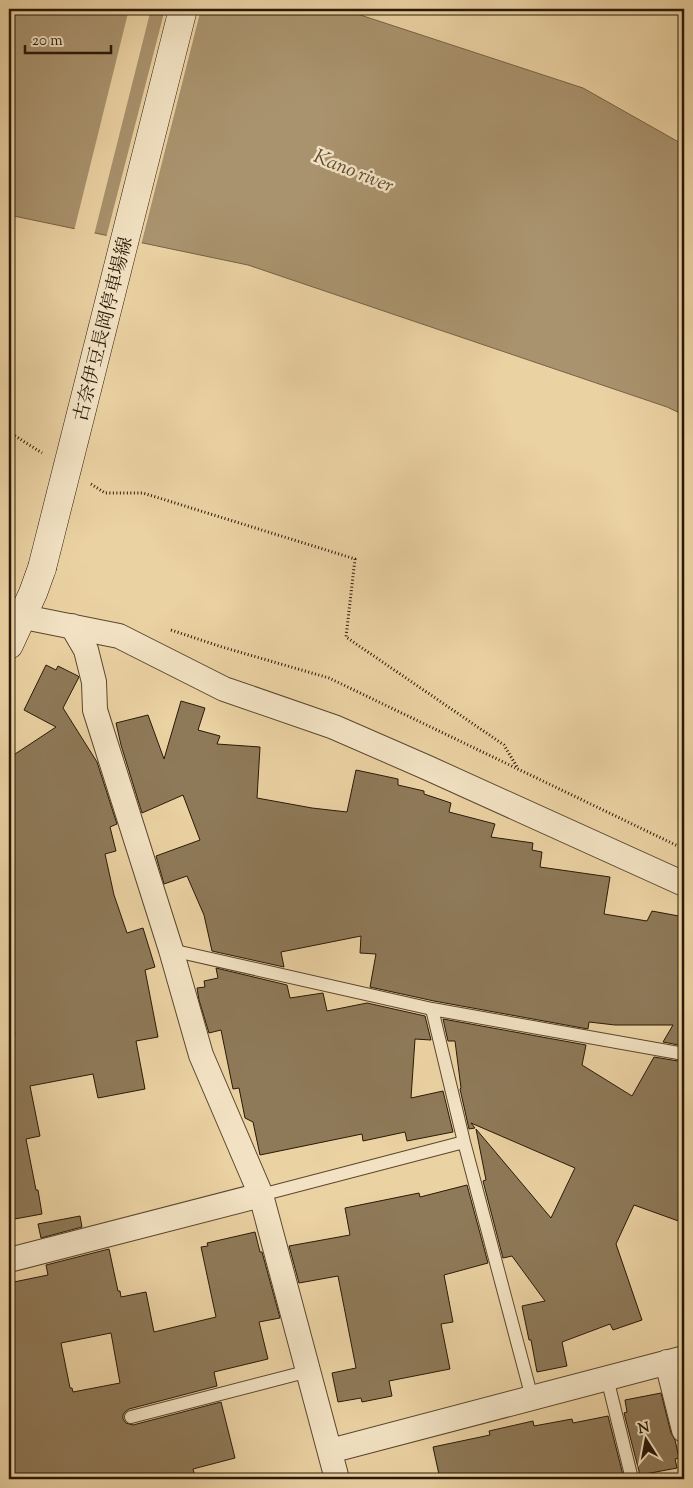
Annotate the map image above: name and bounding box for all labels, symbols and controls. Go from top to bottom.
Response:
scale bar [25,22,111,54]
text: 20 m [32,31,63,52]
water label: Kano river [309,143,397,201]
street label: 古奈伊豆長岡停車場線 [68,234,141,425]
north arrow [620,1416,670,1466]
text: N [637,1418,651,1440]

